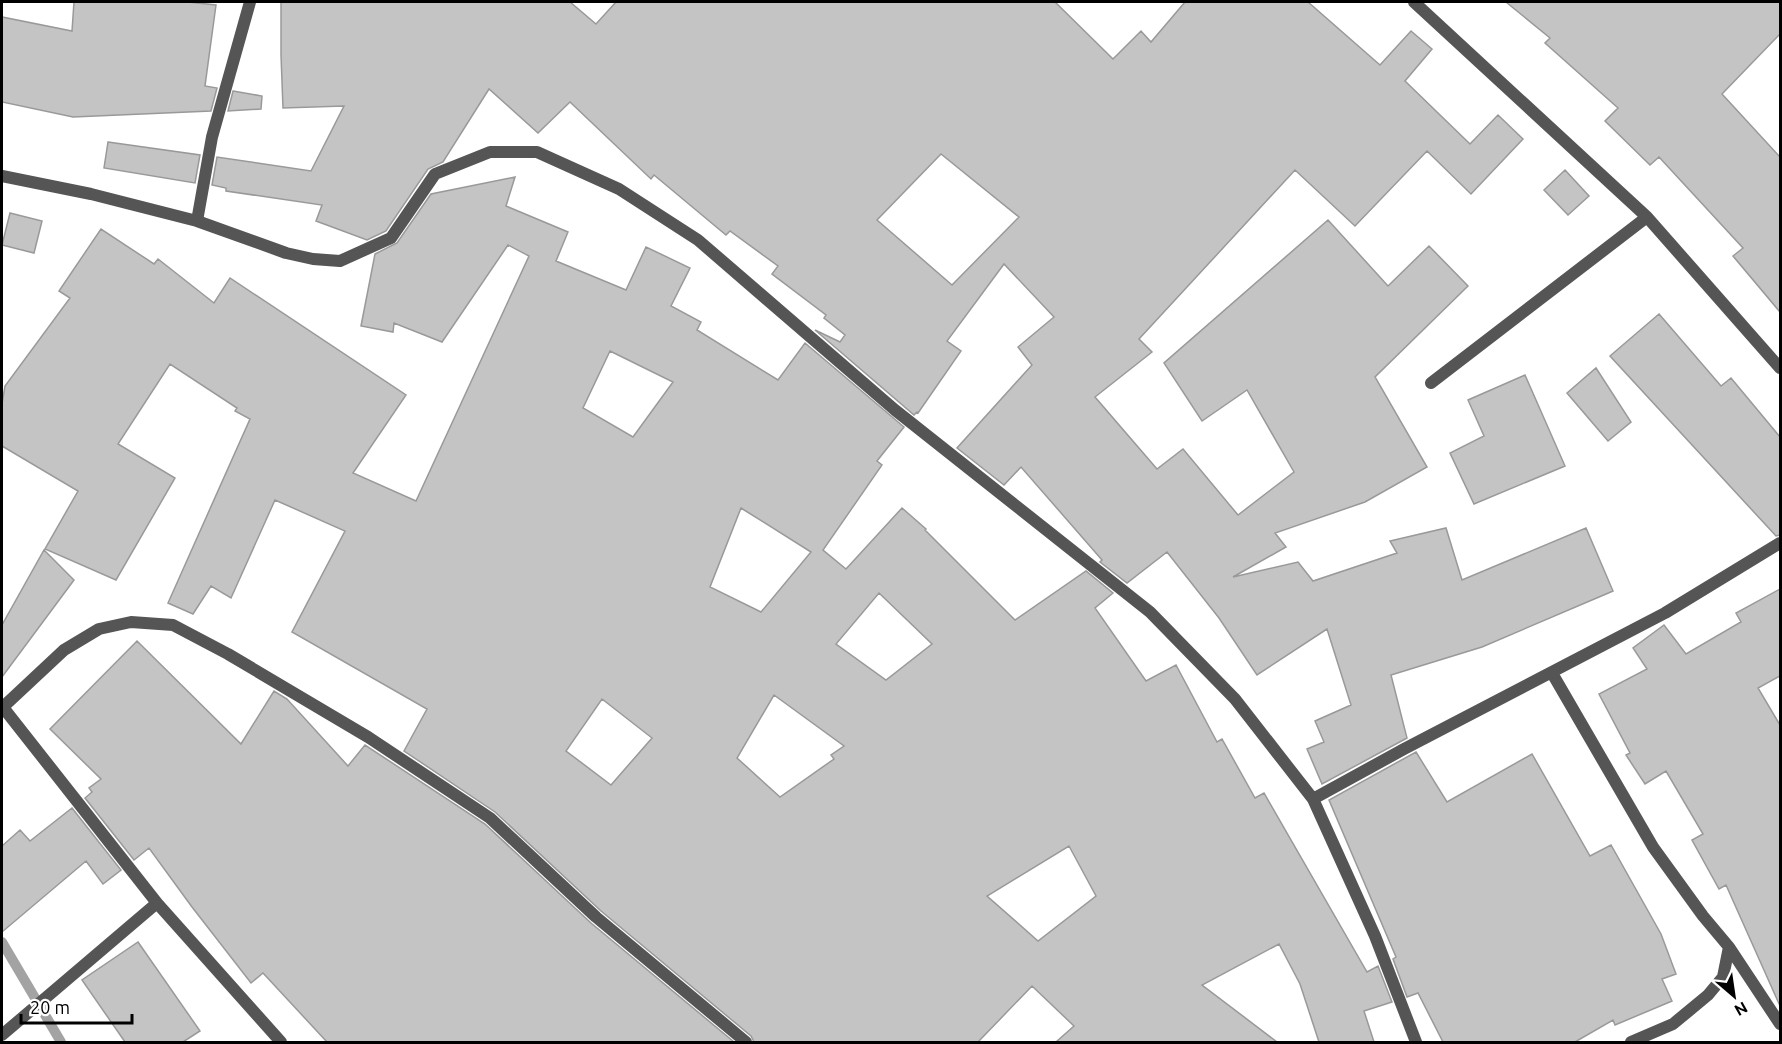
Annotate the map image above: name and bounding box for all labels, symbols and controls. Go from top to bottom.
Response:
north arrow [1704,966,1764,1026]
scale bar [21,987,132,1025]
text: 20 m [30,997,70,1017]
text: N [1732,998,1751,1020]

